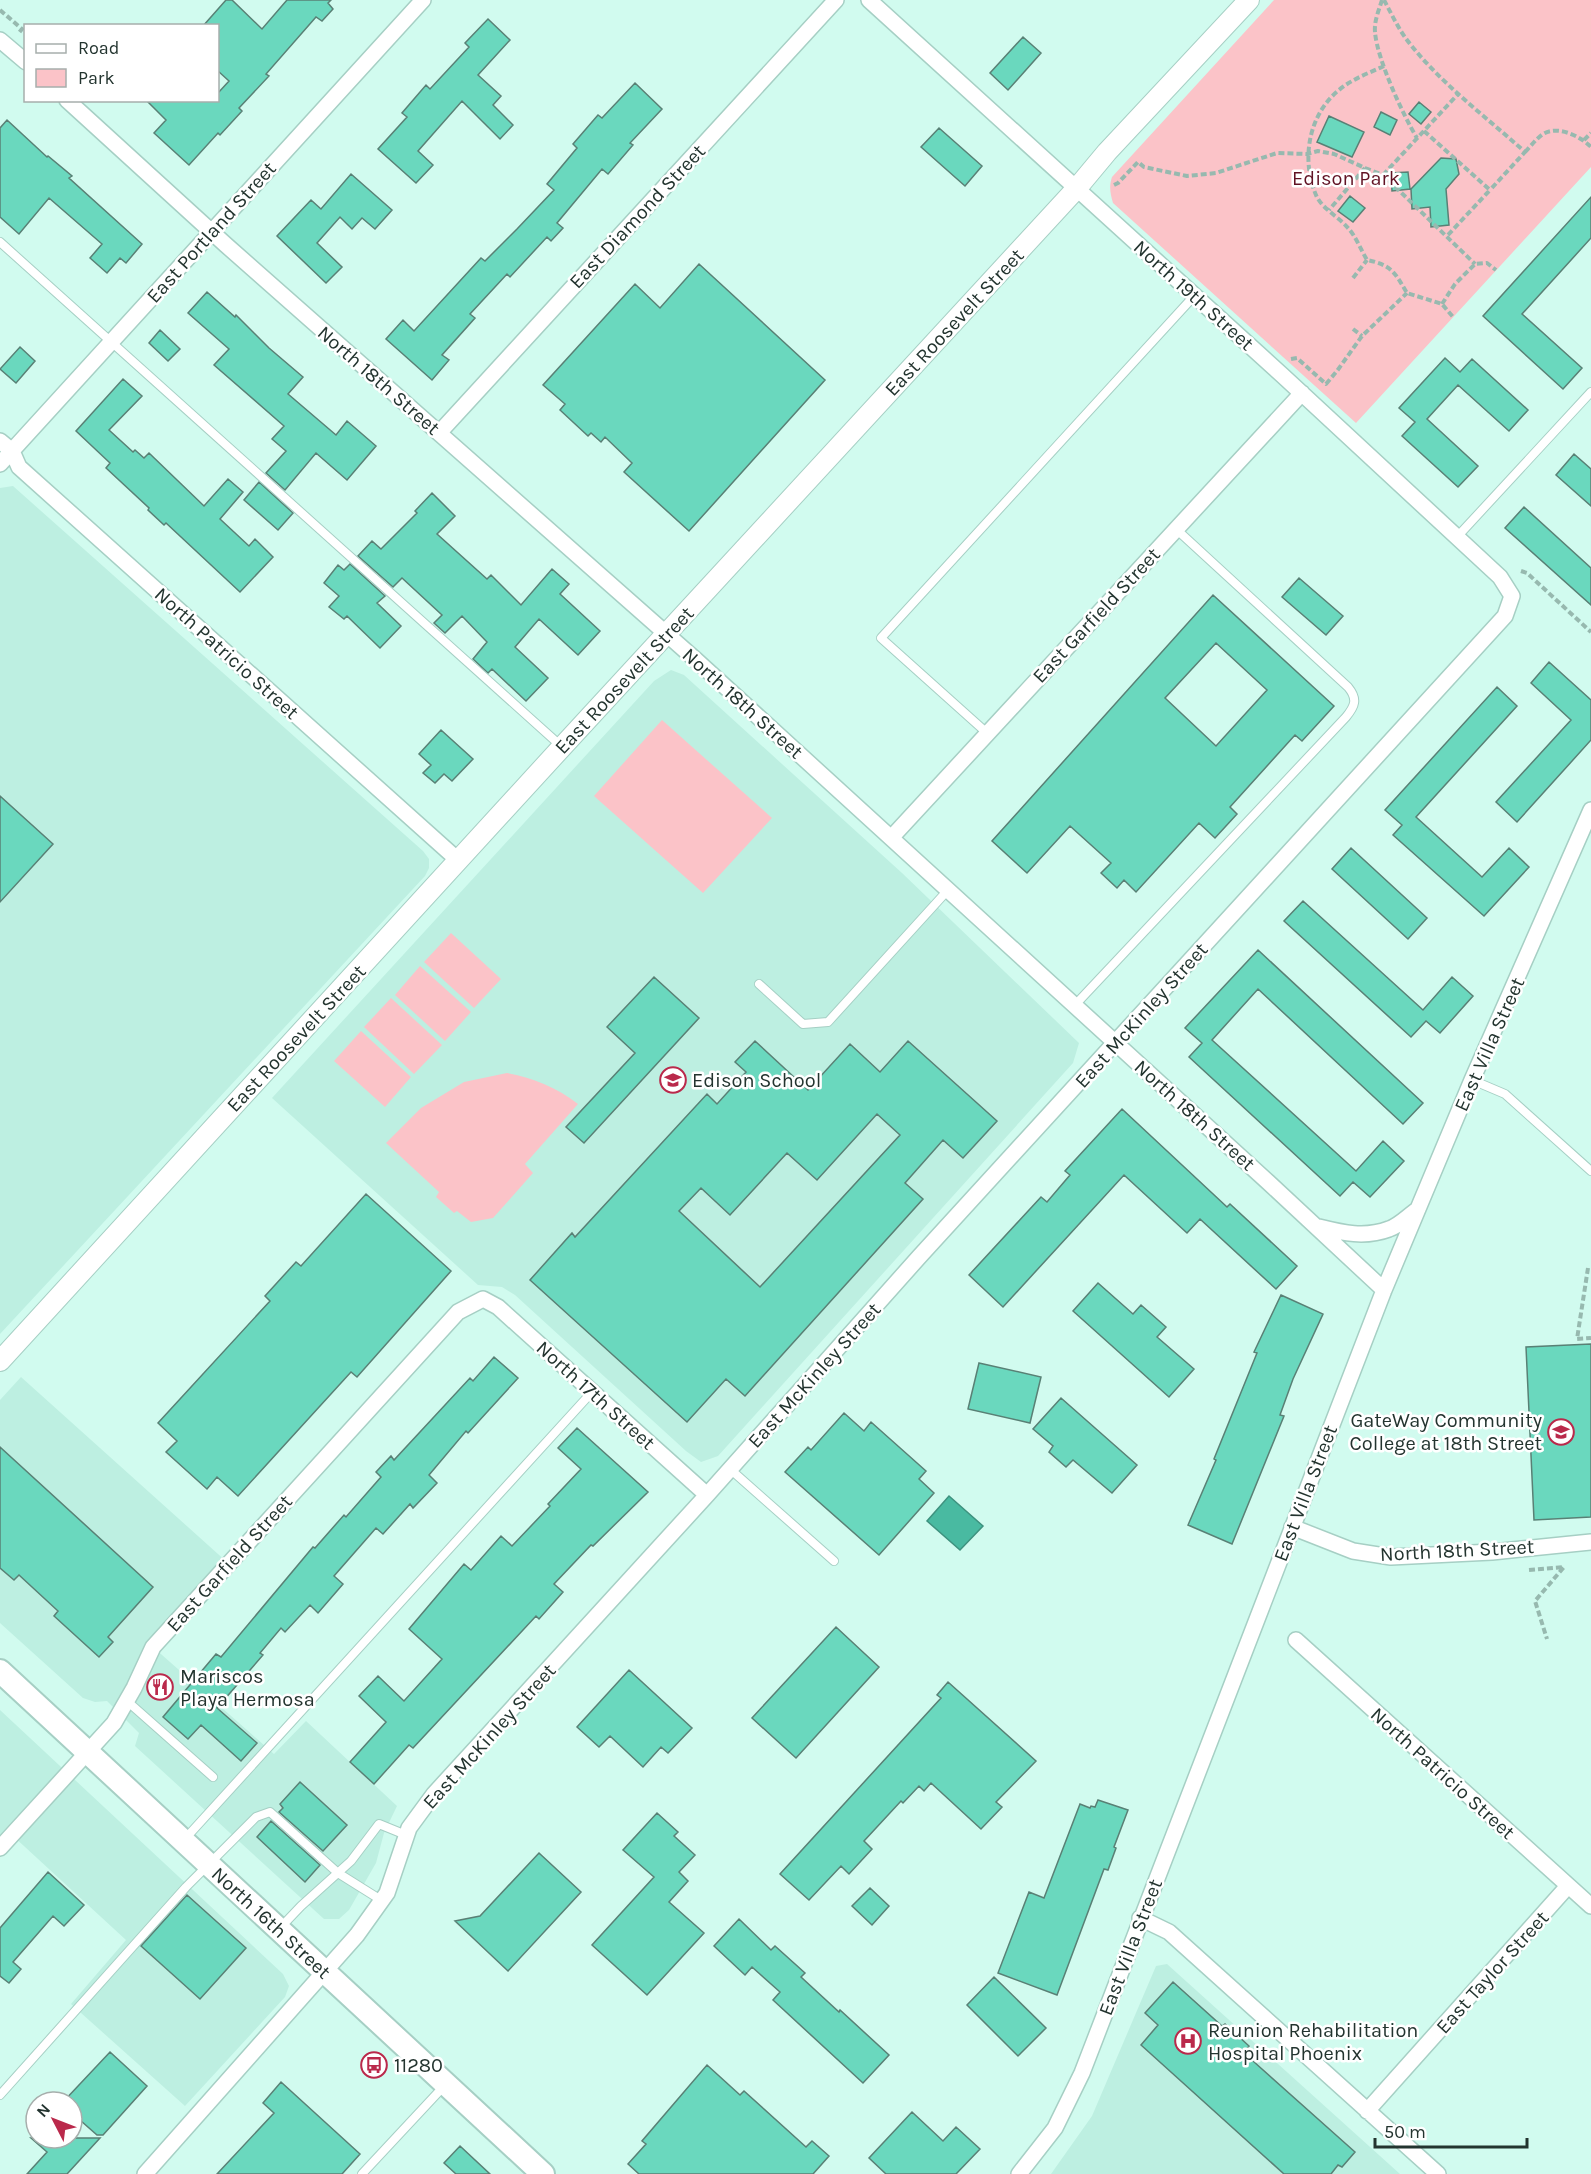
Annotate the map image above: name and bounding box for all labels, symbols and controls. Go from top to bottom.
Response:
legend [24,24,219,102]
text: Road [78,37,119,59]
text: Park [78,67,115,89]
street label: East Diamond Street [565,139,710,293]
street label: East Portland Street [142,157,281,308]
park label: Edison Park [1292,167,1400,190]
street label: North 19th Street [1129,235,1259,356]
street label: East Roosevelt Street [880,244,1029,401]
street label: North 18th Street [313,321,445,440]
street label: East Garfield Street [1028,543,1165,688]
street label: North Patricio Street [150,583,304,724]
street label: East Roosevelt Street [550,602,699,759]
street label: North 18th Street [678,643,808,764]
street label: East McKinley Street [1070,938,1213,1093]
street label: East Roosevelt Street [222,960,371,1117]
street label: East Villa Street [1450,973,1529,1115]
street label: North 18th Street [1130,1055,1260,1176]
school or university icon: Edison School [658,1065,688,1095]
place label: Edison School [692,1069,821,1092]
street label: East McKinley Street [743,1298,886,1453]
street label: North 17th Street [532,1336,660,1455]
place label: GateWay Community College at 18th Street [1350,1409,1542,1455]
school or university icon: GateWay Community College at 18th Street [1546,1417,1576,1447]
street label: East Villa Street [1269,1421,1342,1565]
street label: East Garfield Street [162,1490,297,1637]
street label: North 18th Street [1379,1535,1535,1566]
street label: East McKinley Street [418,1659,561,1814]
place label: Mariscos Playa Hermosa [180,1665,315,1711]
restaurant icon: Mariscos Playa Hermosa [145,1672,175,1702]
street label: North Patricio Street [1366,1703,1520,1844]
street label: North 16th Street [207,1862,336,1984]
street label: East Villa Street [1094,1875,1167,2019]
street label: East Taylor Street [1431,1906,1554,2038]
place label: Reunion Rehabilitation Hospital Phoenix [1208,2019,1418,2065]
hospital icon: Reunion Rehabilitation Hospital Phoenix [1173,2026,1203,2056]
bus stop icon: 11280 [359,2050,389,2080]
place label: 11280 [394,2054,443,2077]
north arrow [24,2090,84,2150]
text: N [32,2100,54,2121]
scale bar [1375,2111,1526,2149]
text: 50 m [1384,2121,1426,2143]

